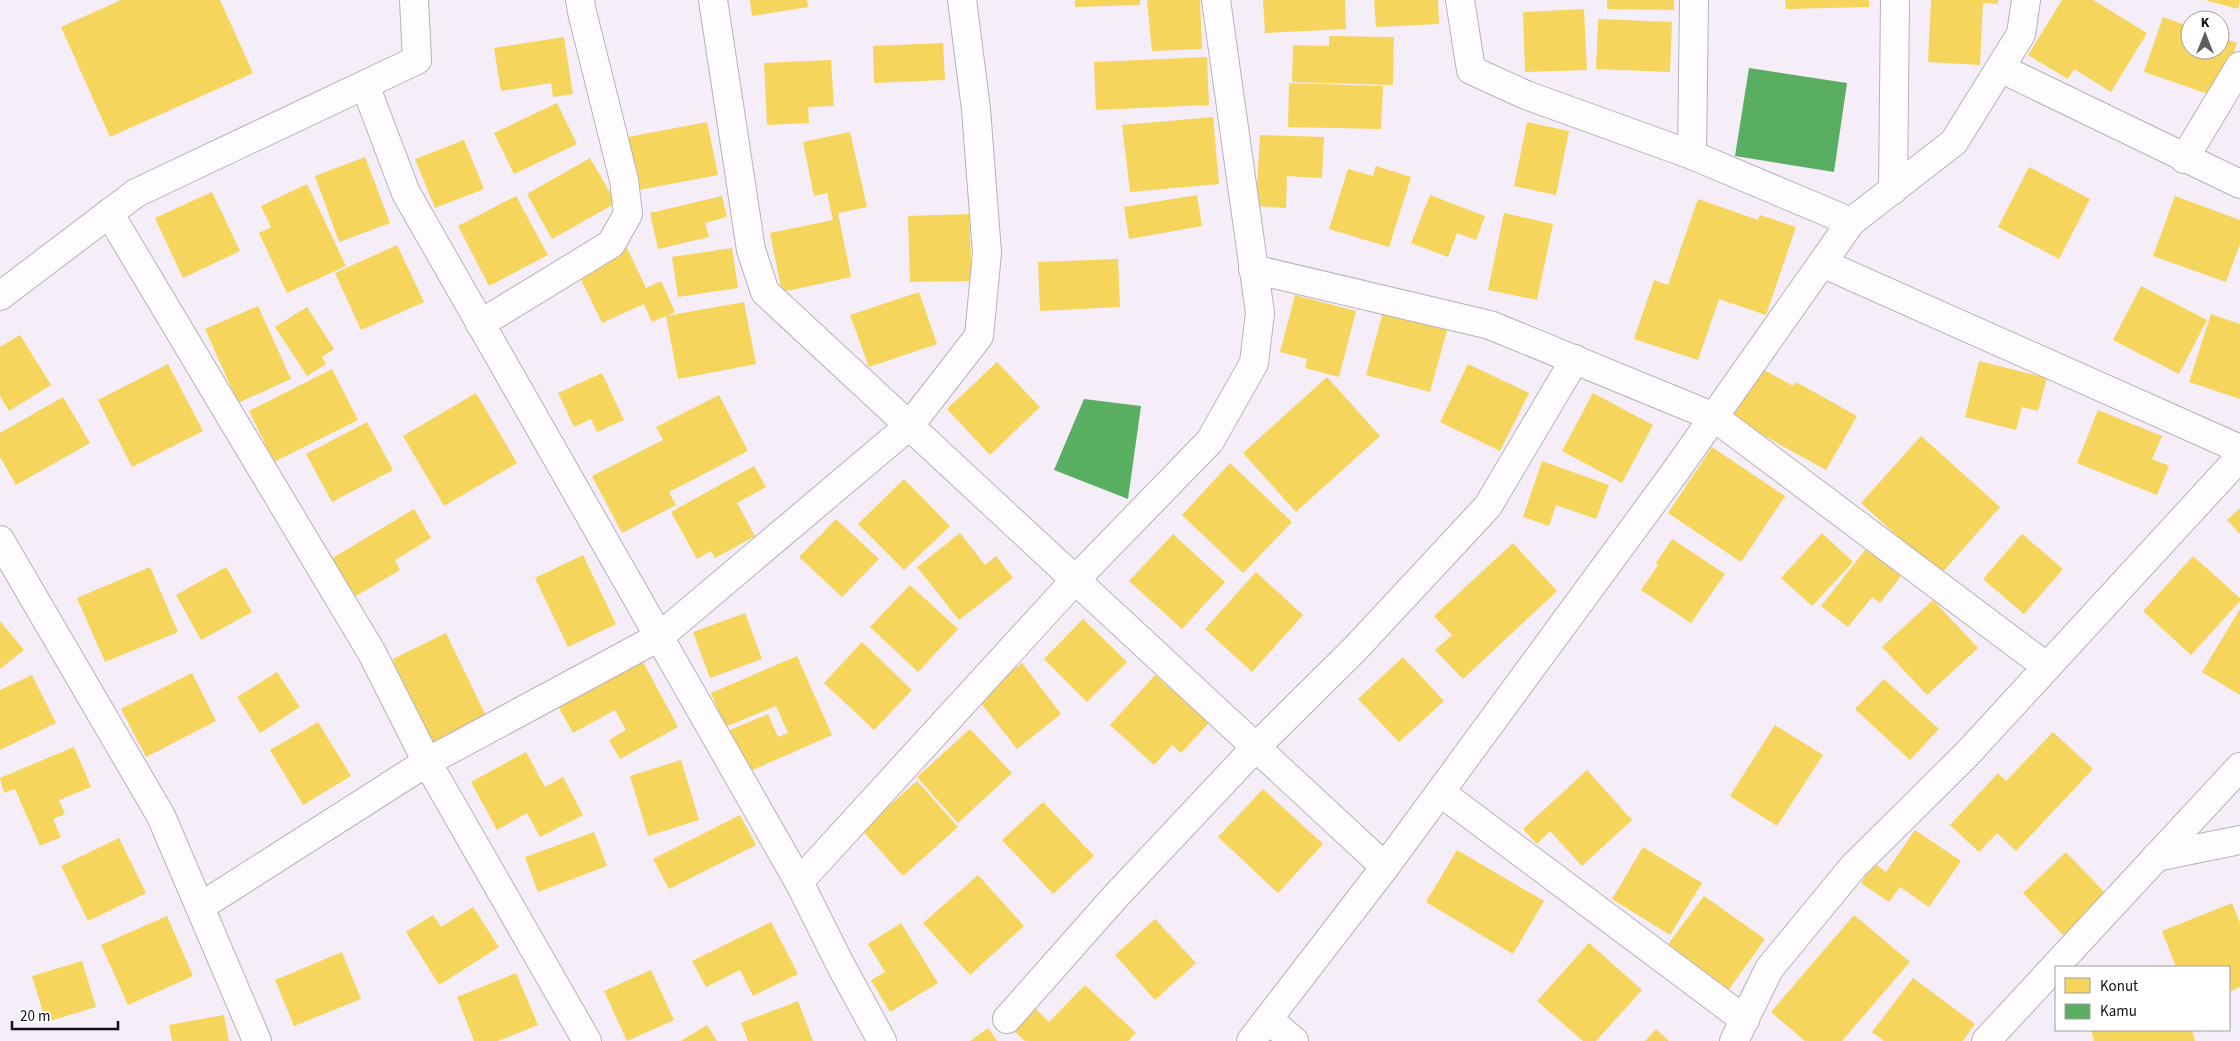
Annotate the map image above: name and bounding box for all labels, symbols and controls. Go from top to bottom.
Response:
north arrow [2180,10,2230,60]
text: K [2201,13,2210,33]
legend [2055,966,2230,1031]
text: Konut [2100,976,2138,997]
scale bar [12,998,119,1030]
text: Kamu [2100,1001,2137,1022]
text: 20 m [20,1006,50,1027]

